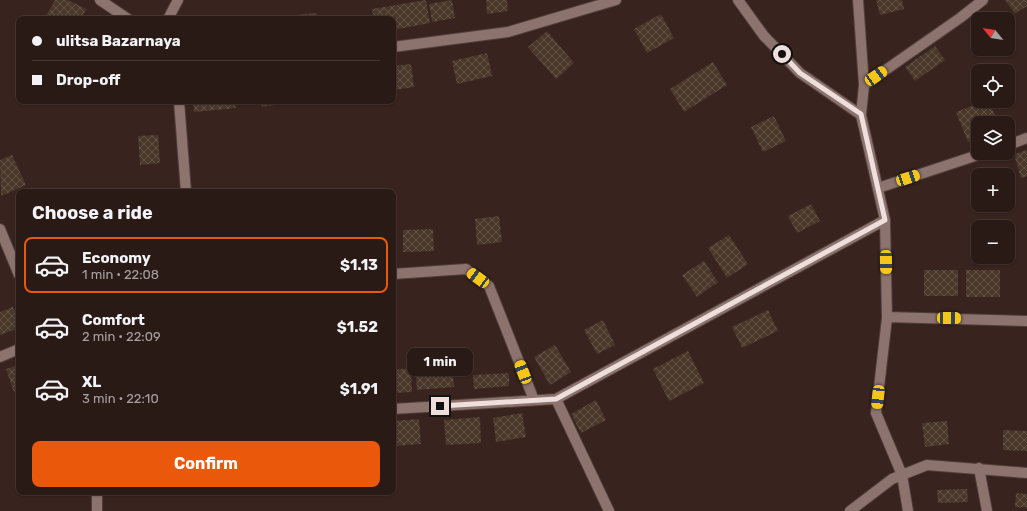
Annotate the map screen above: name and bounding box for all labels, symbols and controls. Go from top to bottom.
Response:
north arrow [971,12,1015,56]
map controls [971,12,1015,264]
text: ulitsa Bazarnaya [56,32,181,50]
route start [773,45,791,63]
car [863,64,889,88]
button: locate [971,64,1015,108]
text: Drop-off [56,71,120,89]
button: layers [971,116,1015,160]
button: + [971,168,1015,212]
car [895,169,921,187]
text: Choose a ride [32,202,153,224]
button: − [971,220,1015,264]
icon: car [34,247,70,283]
text: Economy [82,249,151,267]
car [880,250,892,274]
text: $1.13 [340,256,378,274]
car [465,266,491,290]
text: 1 min · 22:08 [82,267,159,282]
icon: car [34,309,70,345]
text: Comfort [82,311,145,329]
car [937,312,961,324]
text: $1.52 [337,318,378,336]
text: 2 min · 22:09 [82,329,161,344]
callout: 1 min [407,348,473,376]
text: 1 min [423,354,457,369]
car [513,359,533,385]
icon: car [34,371,70,407]
text: XL [82,373,101,391]
text: $1.91 [340,380,378,398]
car [871,384,885,410]
text: 3 min · 22:10 [82,391,159,406]
route end [431,397,449,415]
button: Confirm [32,441,380,487]

